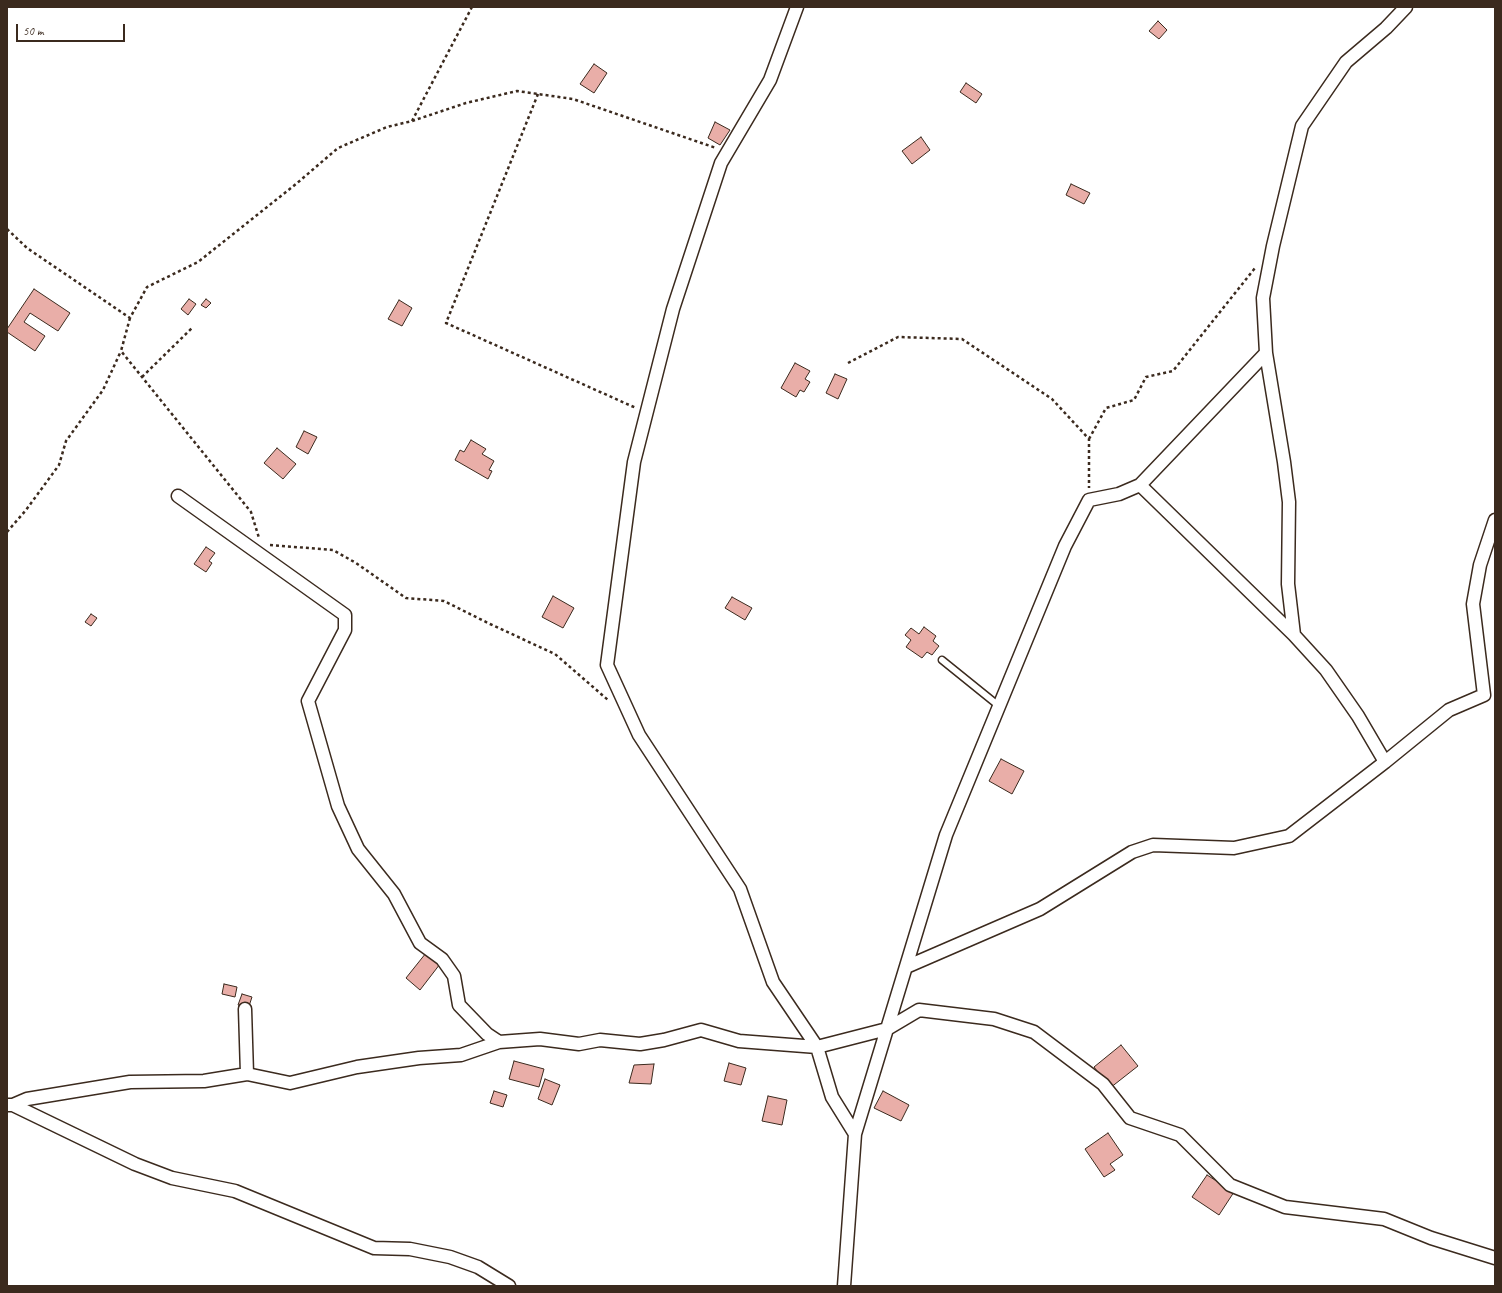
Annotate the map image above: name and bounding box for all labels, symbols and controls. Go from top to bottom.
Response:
scale bar [18,16,127,42]
text: 50 m [23,23,43,39]

